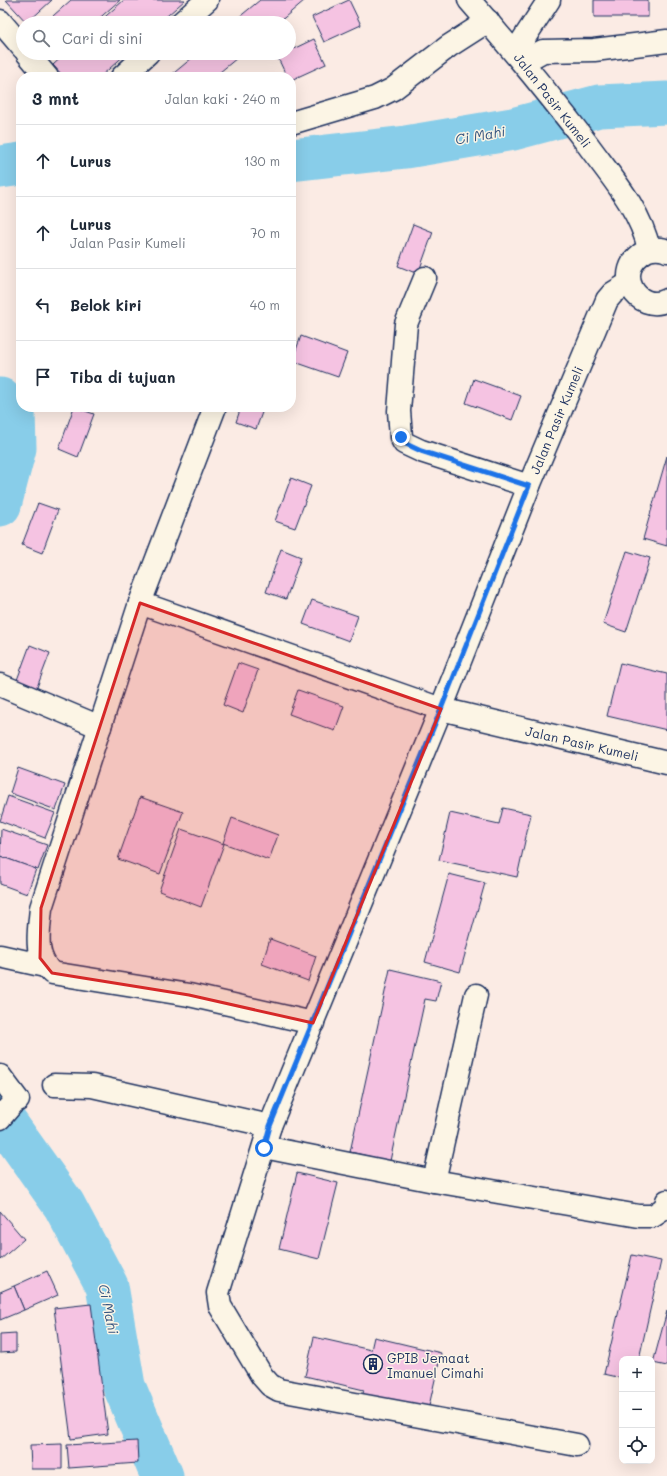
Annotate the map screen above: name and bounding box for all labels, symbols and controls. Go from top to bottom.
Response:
search box [16,16,296,60]
icon: search [30,27,52,49]
text: Cari di sini [62,28,143,48]
street label: Jalan Pasir Kumeli [511,49,595,151]
text: 3 mnt [32,87,79,109]
text: Jalan kaki · 240 m [165,90,280,107]
water label: Ci Mahi [453,121,507,149]
icon: ahead [32,150,54,172]
text: Lurus [70,151,111,171]
text: 130 m [244,152,280,169]
text: Lurus [70,214,111,234]
icon: ahead [32,222,54,244]
text: 70 m [250,224,280,241]
text: Jalan Pasir Kumeli [70,234,186,251]
icon: left [32,294,54,316]
text: Belok kiri [70,295,142,315]
text: 40 m [250,296,280,313]
street label: Jalan Pasir Kumeli [526,363,586,477]
icon: arrive [32,366,54,388]
text: Tiba di tujuan [70,367,175,387]
route end [392,428,410,446]
street label: Jalan Pasir Kumeli [524,722,640,764]
route start [255,1139,273,1157]
water label: Ci Mahi [94,1282,124,1337]
place label: GPIB Jemaat Imanuel Cimahi [387,1349,484,1381]
building icon: GPIB Jemaat Imanuel Cimahi [362,1353,384,1375]
map controls [619,1356,655,1464]
button: + [619,1356,655,1392]
button: − [619,1392,655,1428]
button: locate [619,1428,655,1464]

